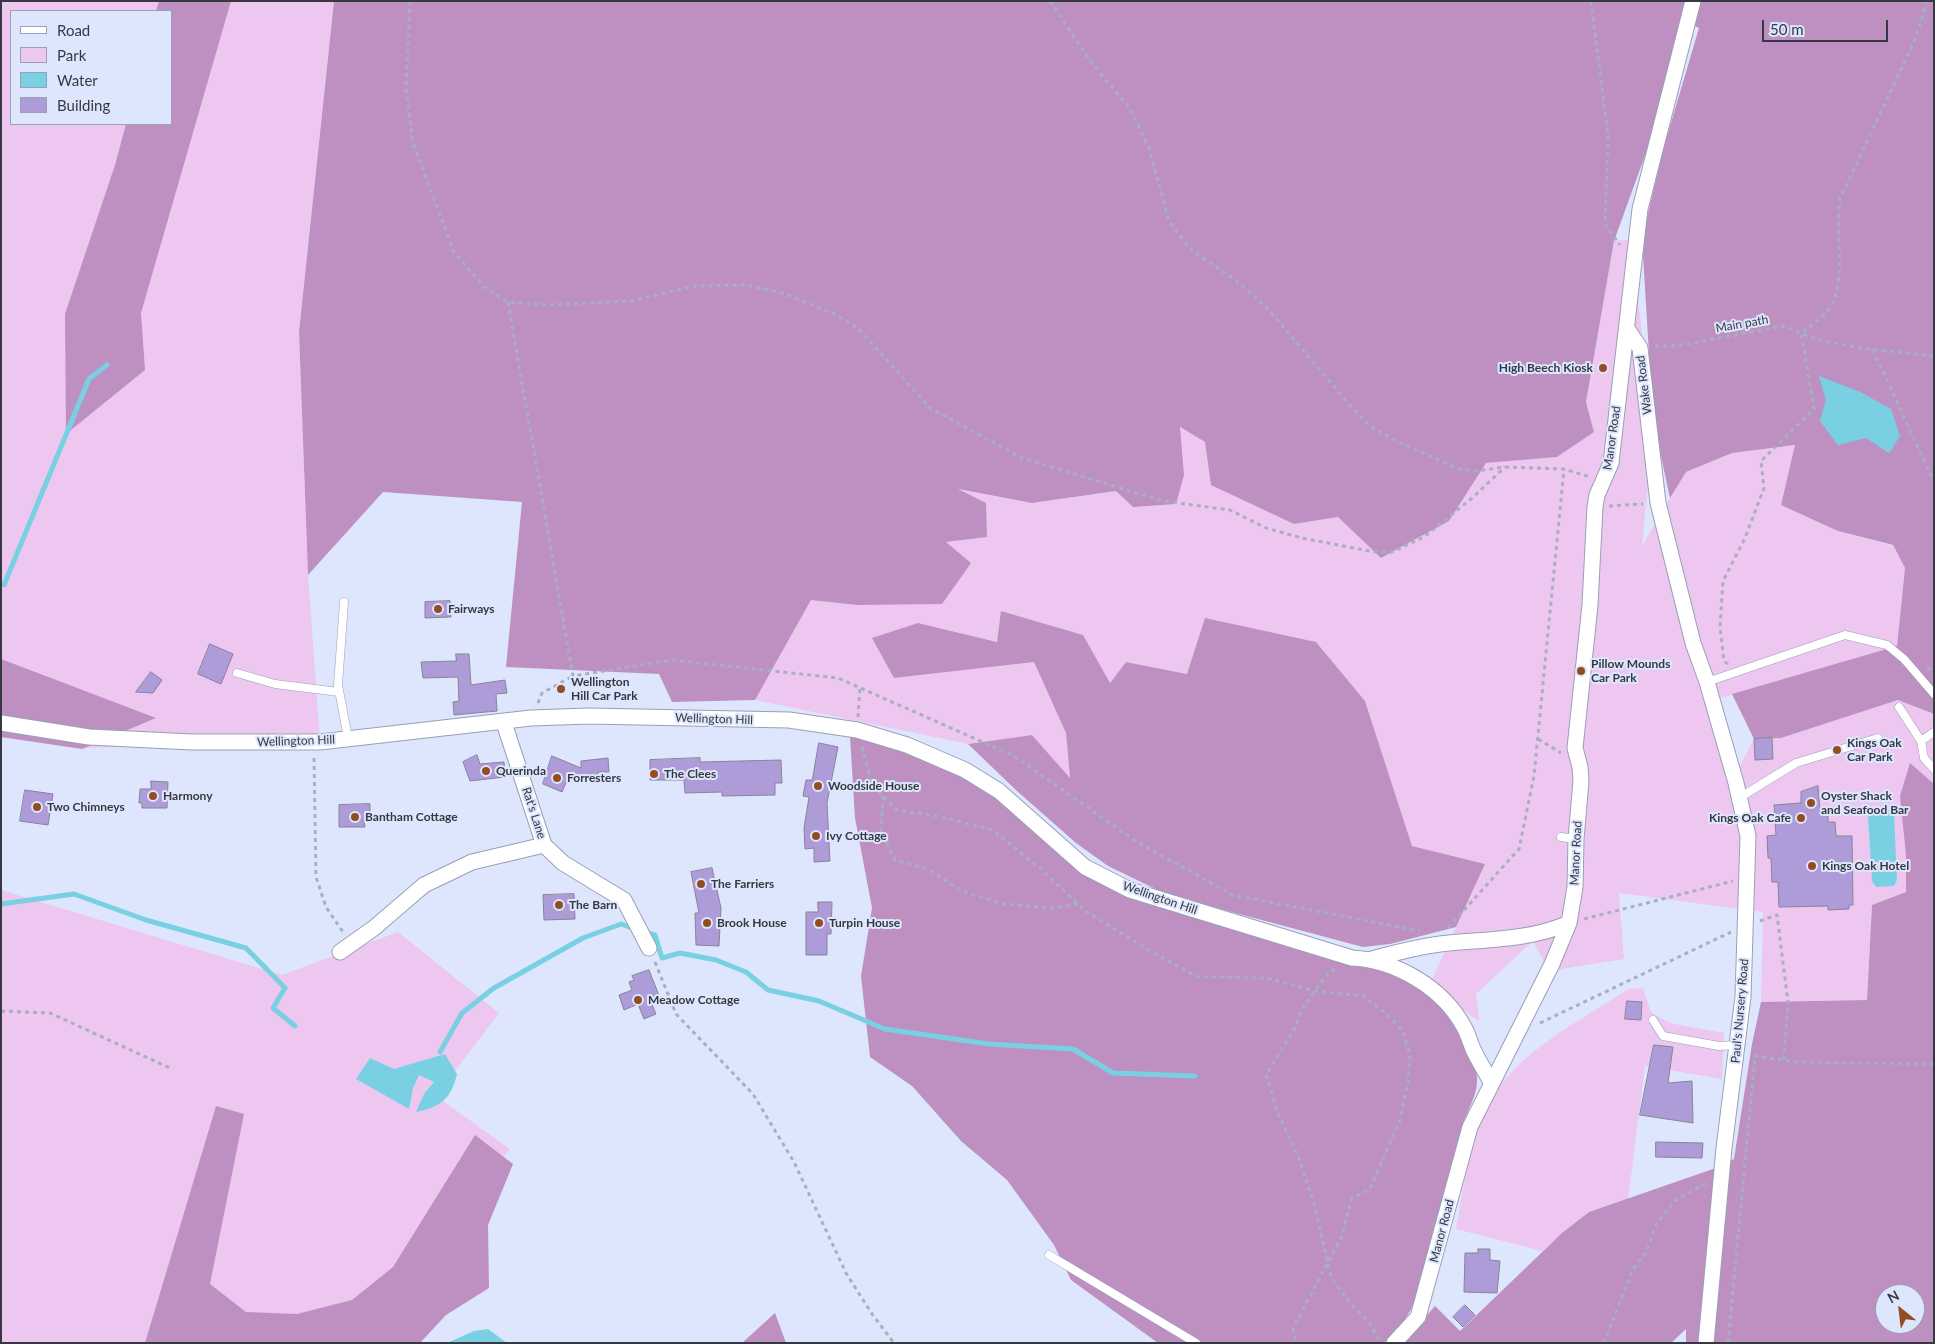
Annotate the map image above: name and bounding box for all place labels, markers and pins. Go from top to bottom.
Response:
place label: High Beech Kiosk [1499,361,1593,375]
marker: High Beech Kiosk [1597,362,1609,374]
place label: Fairways [448,602,495,616]
marker: Fairways [432,603,444,615]
place label: Pillow Mounds Car Park [1591,657,1670,685]
marker: Pillow Mounds Car Park [1575,665,1587,677]
place label: Wellington Hill Car Park [571,675,638,703]
marker: Wellington Hill Car Park [555,683,567,695]
place label: Kings Oak Car Park [1847,736,1902,764]
marker: Kings Oak Car Park [1831,744,1843,756]
place label: Querinda [496,764,546,778]
marker: Querinda [480,765,492,777]
place label: The Clees [664,767,716,781]
marker: The Clees [648,768,660,780]
place label: Forresters [567,771,621,785]
marker: Forresters [551,772,563,784]
place label: Woodside House [828,779,919,793]
marker: Woodside House [812,780,824,792]
place label: Harmony [163,789,213,803]
place label: Oyster Shack and Seafood Bar [1821,789,1909,817]
marker: Harmony [147,790,159,802]
marker: Oyster Shack and Seafood Bar [1805,797,1817,809]
place label: Two Chimneys [47,800,125,814]
marker: Two Chimneys [31,801,43,813]
place label: Bantham Cottage [365,810,458,824]
marker: Bantham Cottage [349,811,361,823]
place label: Kings Oak Cafe [1709,811,1791,825]
marker: Kings Oak Cafe [1795,812,1807,824]
place label: Ivy Cottage [826,829,887,843]
marker: Ivy Cottage [810,830,822,842]
place label: Kings Oak Hotel [1822,859,1909,873]
marker: Kings Oak Hotel [1806,860,1818,872]
place label: The Farriers [711,877,774,891]
marker: The Farriers [695,878,707,890]
place label: The Barn [569,898,617,912]
marker: The Barn [553,899,565,911]
place label: Brook House [717,916,787,930]
place label: Turpin House [829,916,900,930]
marker: Brook House [701,917,713,929]
marker: Turpin House [813,917,825,929]
place label: Meadow Cottage [648,993,740,1007]
marker: Meadow Cottage [632,994,644,1006]

